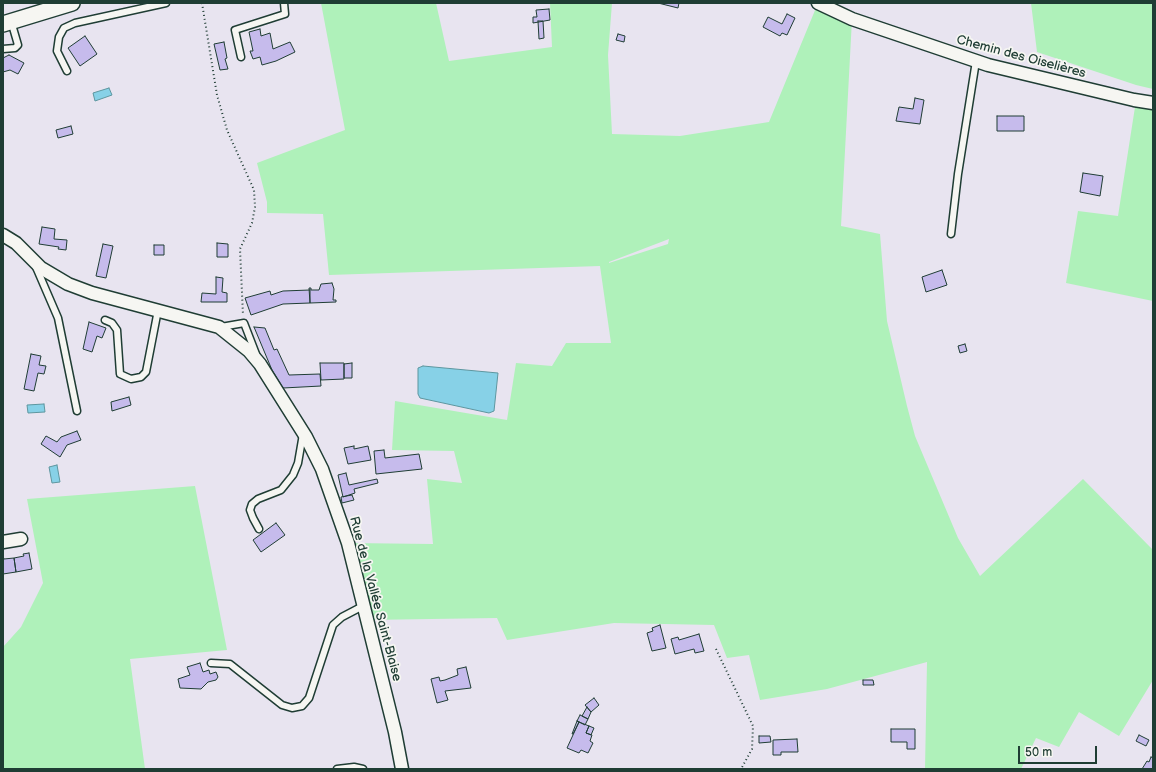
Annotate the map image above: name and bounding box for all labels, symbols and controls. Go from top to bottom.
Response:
street label: Chemin des Oiselières [955,32,1087,82]
street label: Rue de la Vallée Saint-Blaise [345,515,405,683]
scale bar [1020,738,1099,764]
text: 50 m [1025,745,1052,760]

